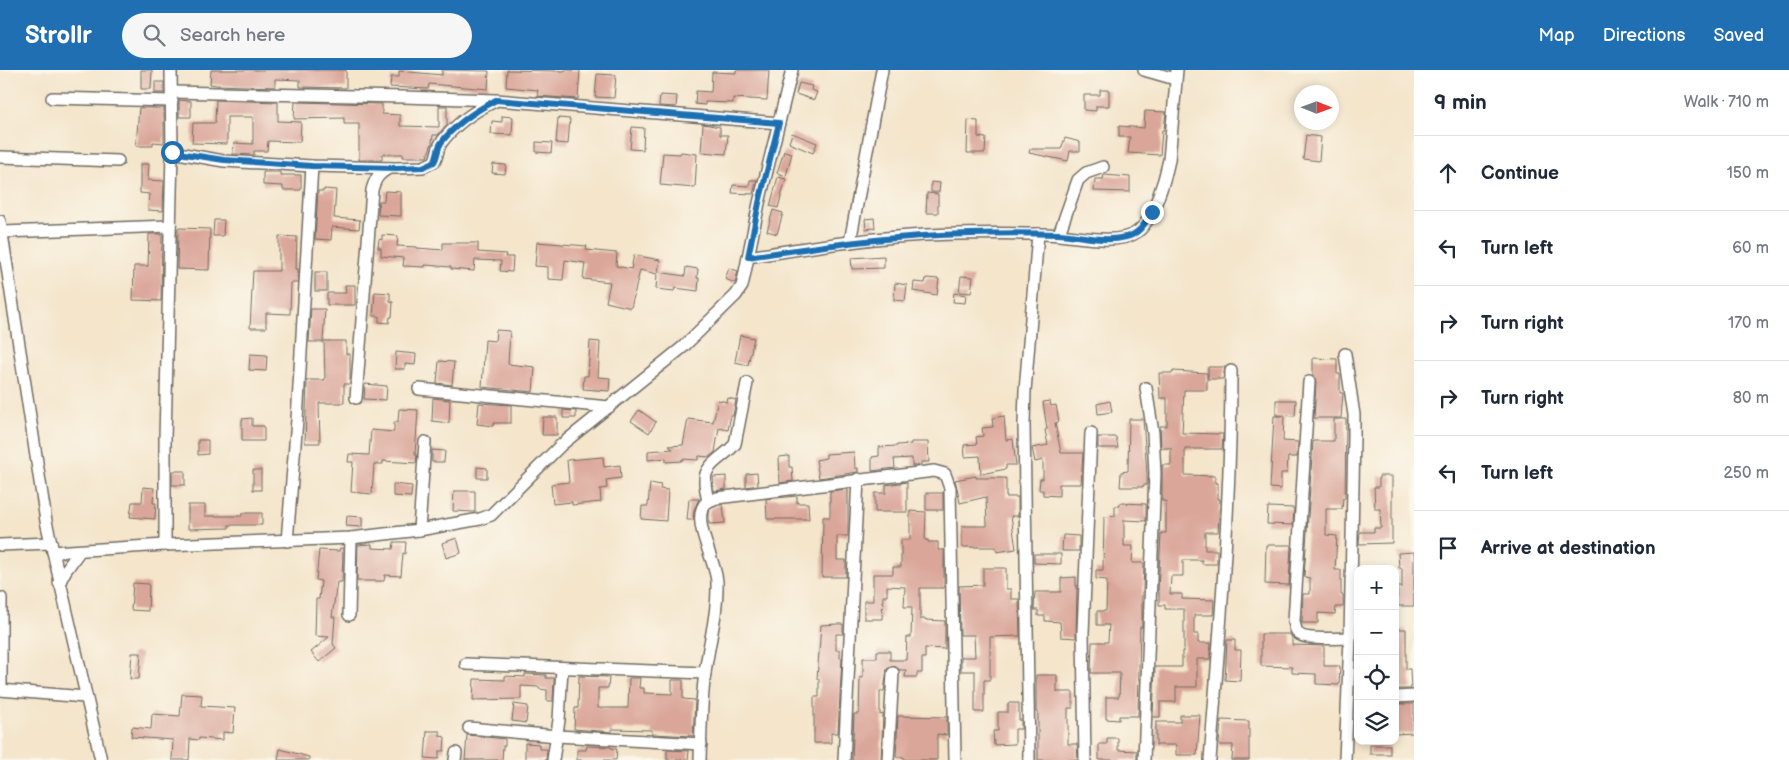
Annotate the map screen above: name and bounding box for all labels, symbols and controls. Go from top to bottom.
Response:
search box [122,13,472,58]
text: Strollr [25,21,92,50]
icon: search [140,21,168,49]
text: Search here [180,24,285,47]
text: Map [1539,25,1575,46]
text: Directions [1603,25,1685,46]
text: Saved [1713,25,1764,46]
north arrow [1294,85,1339,130]
text: 9 min [1434,90,1487,115]
text: Walk · 710 m [1684,93,1769,112]
route start [161,141,184,164]
icon: ahead [1434,159,1462,187]
text: Continue [1481,162,1559,185]
text: 150 m [1727,164,1769,183]
route end [1141,201,1164,224]
icon: left [1434,234,1462,262]
text: Turn left [1481,237,1553,260]
text: 60 m [1732,239,1769,258]
icon: right [1434,309,1462,337]
text: Turn right [1481,312,1564,335]
text: 170 m [1728,314,1769,333]
icon: right [1434,384,1462,412]
text: Turn right [1481,387,1564,410]
text: 80 m [1733,389,1769,408]
icon: left [1434,459,1462,487]
text: Turn left [1481,462,1553,485]
text: 250 m [1723,464,1769,483]
icon: arrive [1434,534,1462,562]
text: Arrive at destination [1481,537,1656,560]
map controls [1354,565,1399,745]
button: + [1354,565,1399,610]
button: − [1354,610,1399,655]
button: locate [1354,655,1399,700]
button: layers [1354,700,1399,745]

